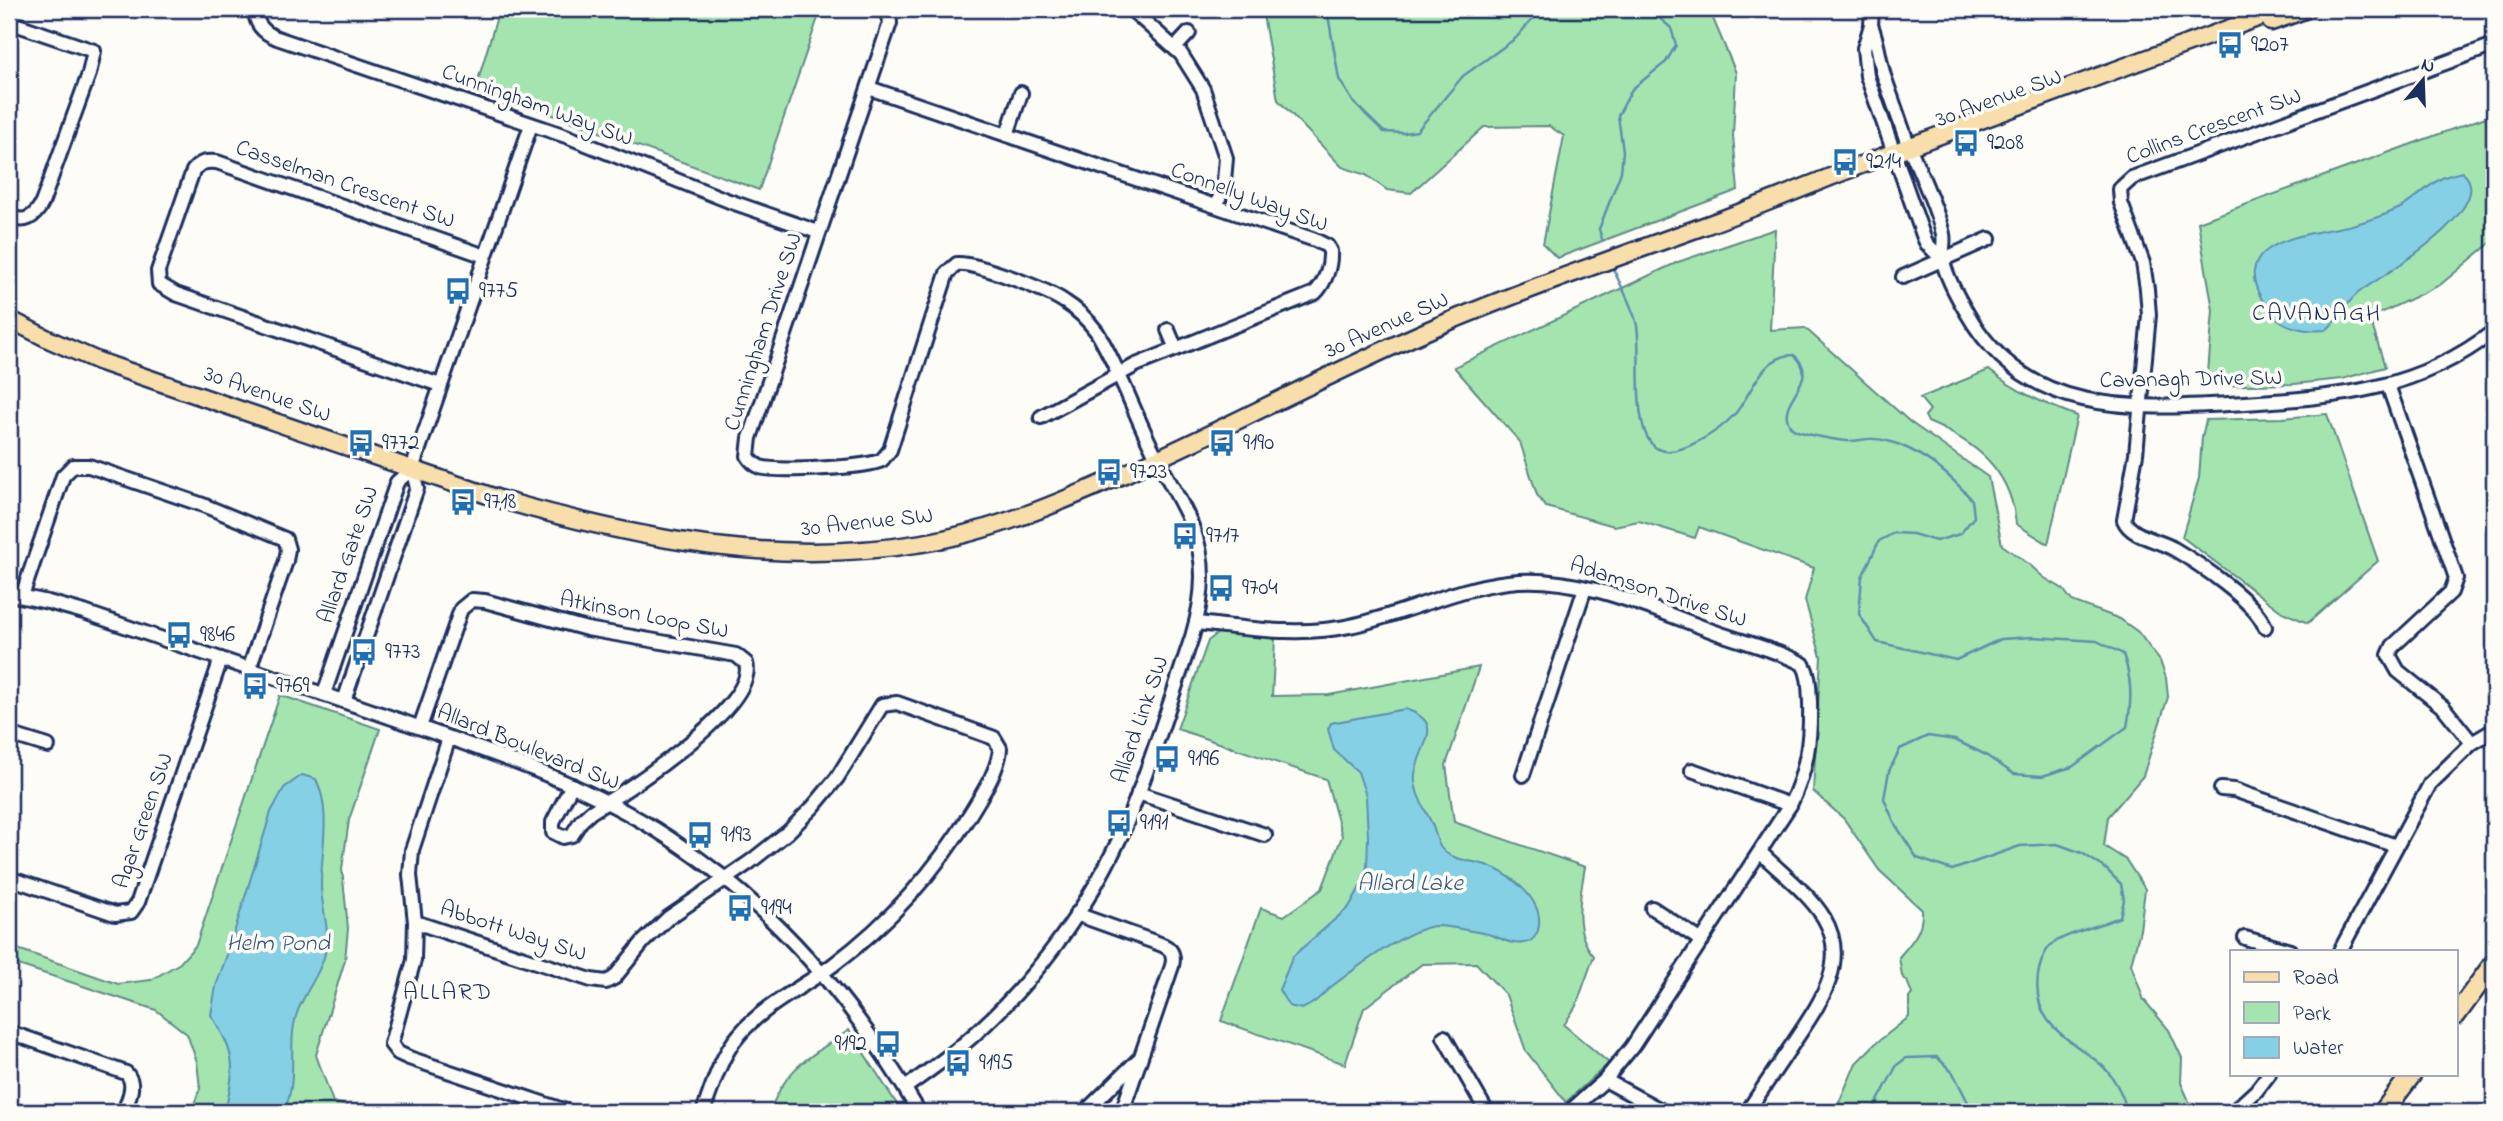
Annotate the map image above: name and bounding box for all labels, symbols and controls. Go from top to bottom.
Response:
place label: 9207 [2251,29,2289,62]
bus stop icon: 9207 [2215,30,2245,60]
north arrow [2388,46,2458,116]
text: N [2417,51,2438,81]
street label: Cunningham Way SW [436,56,637,158]
street label: 30 Avenue SW [1931,61,2067,137]
street label: Collins Crescent SW [2122,80,2306,174]
place label: 9208 [1987,127,2024,160]
bus stop icon: 9208 [1951,128,1981,158]
street label: Casselman Crescent SW [231,132,459,238]
place label: 9214 [1866,146,1902,179]
bus stop icon: 9214 [1830,147,1860,177]
street label: Connelly Way SW [1165,154,1332,244]
street label: Cunningham Drive SW [716,229,813,436]
place label: 9775 [479,275,518,308]
bus stop icon: 9775 [443,276,473,306]
street label: 30 Avenue SW [1320,284,1454,368]
district label: CAVANAGH [2252,297,2382,332]
street label: 30 Avenue SW [199,358,335,432]
street label: Cavanagh Drive SW [2099,362,2283,399]
place label: 9772 [382,427,419,460]
place label: 9190 [1243,427,1274,460]
bus stop icon: 9772 [346,428,376,458]
bus stop icon: 9190 [1207,428,1237,458]
place label: 9723 [1130,456,1167,489]
bus stop icon: 9723 [1094,457,1124,487]
street label: Allard Gate SW [310,482,388,628]
place label: 9718 [484,486,516,519]
bus stop icon: 9718 [448,487,478,517]
street label: 30 Avenue SW [799,500,935,546]
place label: 9717 [1206,520,1240,553]
bus stop icon: 9717 [1170,521,1200,551]
street label: Adamson Drive SW [1565,549,1751,637]
place label: 9704 [1242,572,1278,605]
bus stop icon: 9704 [1206,573,1236,603]
street label: Atkinson Loop SW [557,583,731,649]
place label: 9846 [200,619,235,652]
bus stop icon: 9846 [164,620,194,650]
place label: 9773 [385,636,420,669]
bus stop icon: 9773 [349,637,379,667]
street label: Allard Link SW [1104,652,1178,788]
place label: 9769 [276,670,310,703]
bus stop icon: 9769 [240,671,270,701]
street label: Allard Boulevard SW [432,696,624,800]
place label: 9196 [1188,743,1219,776]
bus stop icon: 9196 [1152,744,1182,774]
street label: Agar Green SW [105,749,184,894]
place label: 9191 [1140,807,1168,840]
bus stop icon: 9191 [1104,808,1134,838]
place label: 9193 [721,819,752,852]
bus stop icon: 9193 [685,820,715,850]
water label: Allard Lake [1357,867,1464,902]
place label: 9194 [761,892,792,925]
street label: Abbott Way SW [435,893,591,973]
bus stop icon: 9194 [725,893,755,923]
water label: Helm Pond [226,927,331,962]
legend [2230,950,2458,1076]
text: Road [2293,964,2339,994]
district label: ALLARD [403,976,493,1011]
text: Park [2293,1000,2332,1030]
place label: 9192 [834,1028,867,1061]
bus stop icon: 9192 [873,1029,903,1059]
text: Water [2293,1034,2344,1064]
place label: 9195 [979,1047,1013,1080]
bus stop icon: 9195 [943,1048,973,1078]

